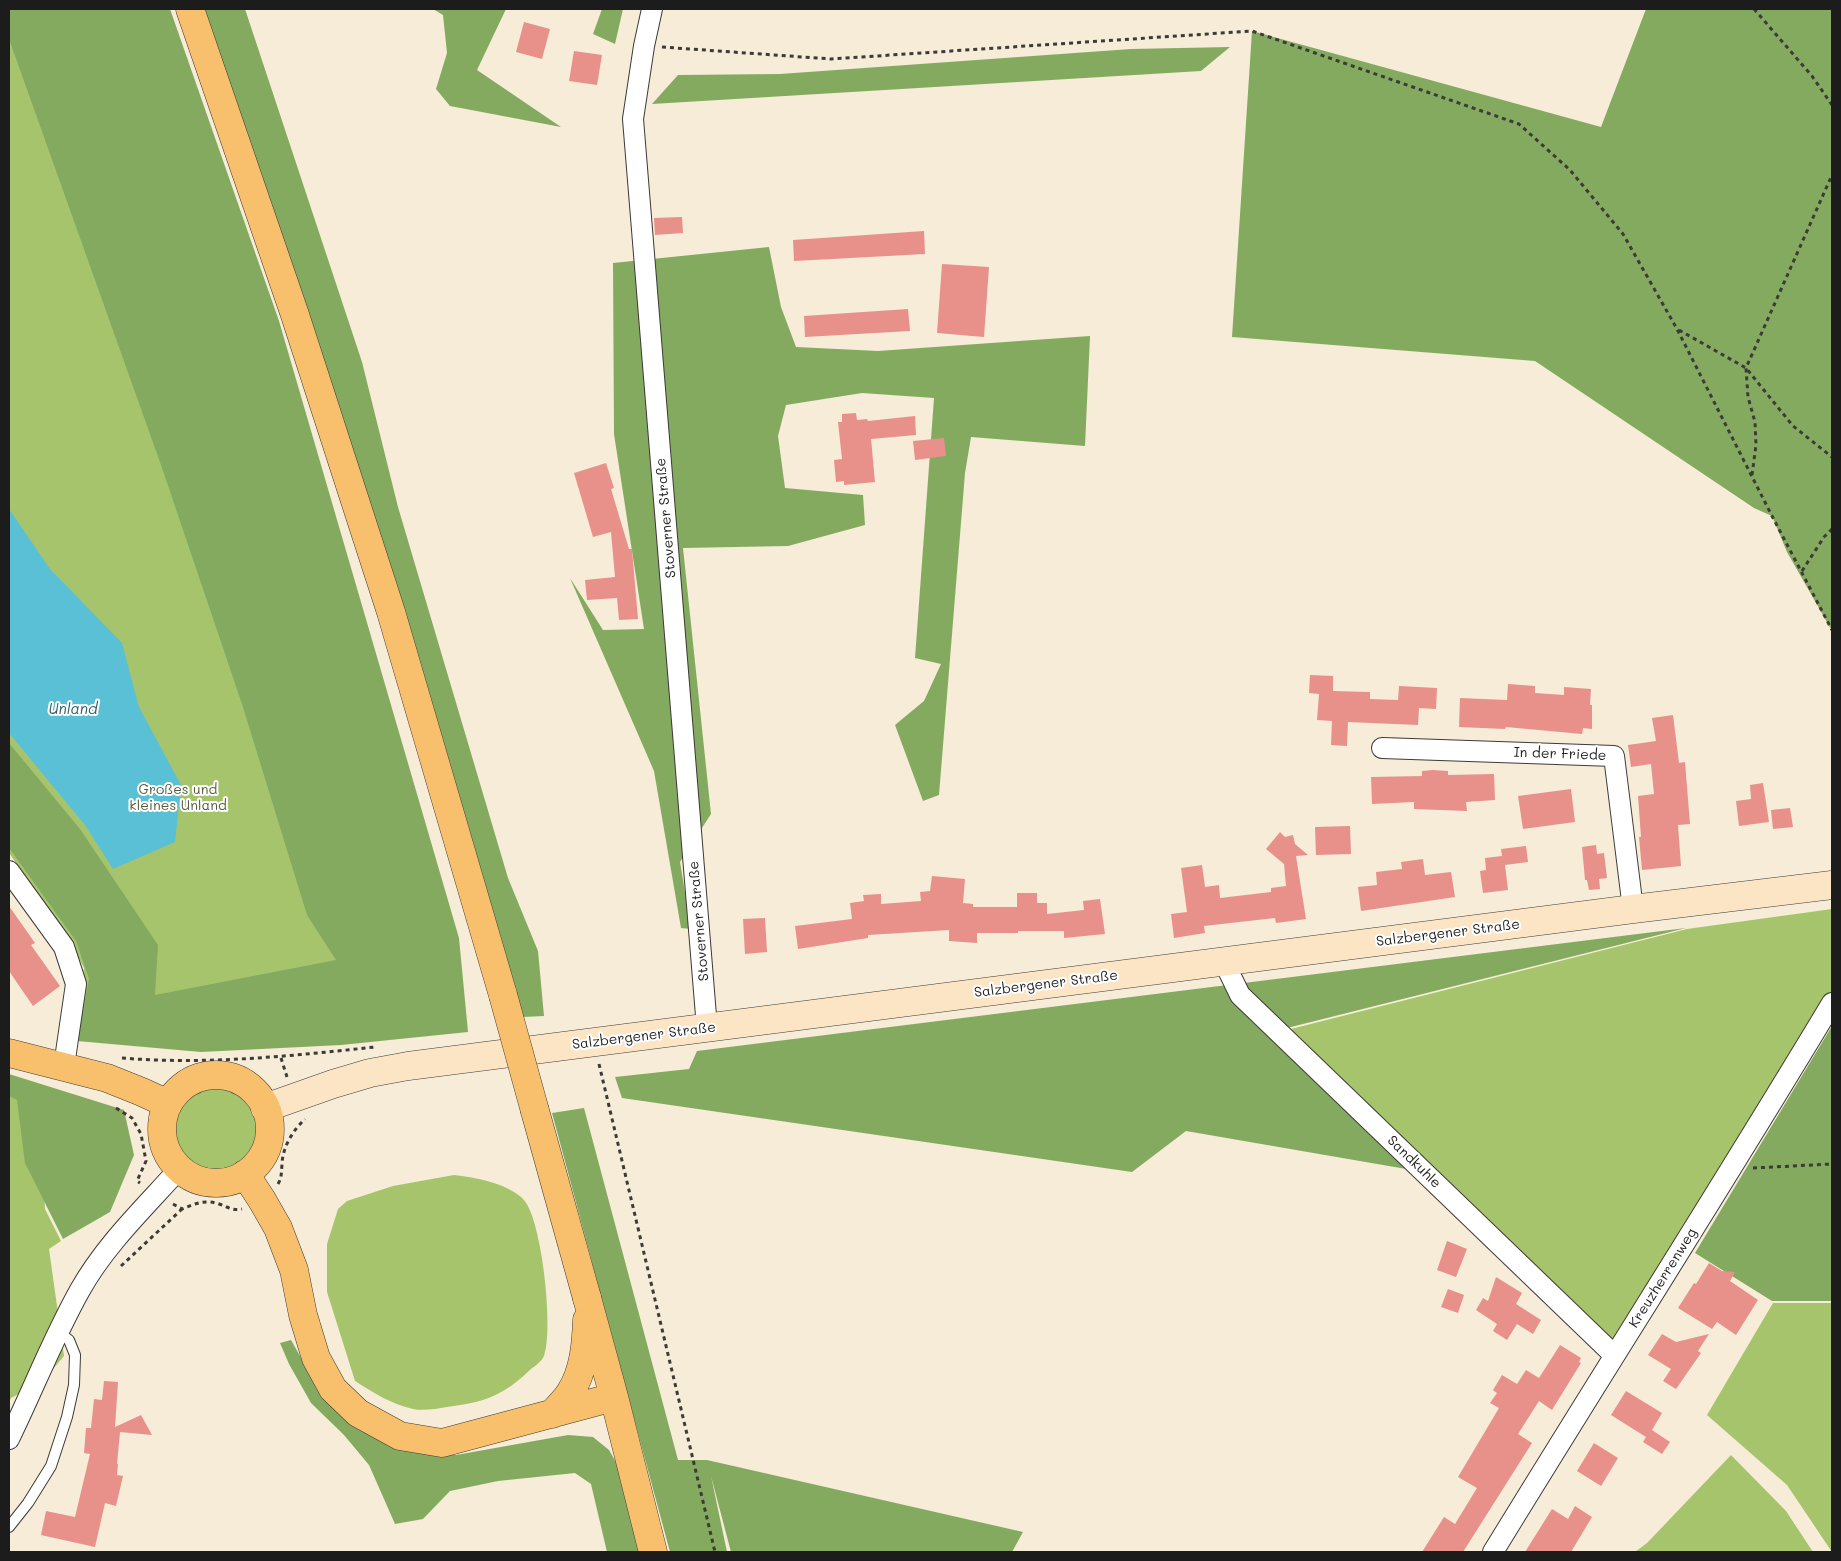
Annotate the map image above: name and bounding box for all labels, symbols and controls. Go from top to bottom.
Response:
street label: Stoverner Straße [652,457,680,579]
water label: Unland [48,700,98,718]
street label: In der Friede [1513,744,1607,764]
park label: Großes und kleines Unland [129,782,227,814]
street label: Stoverner Straße [685,860,713,982]
street label: Salzbergener Straße [1375,916,1521,950]
street label: Salzbergener Straße [973,967,1119,1001]
street label: Salzbergener Straße [571,1019,717,1053]
street label: Sandkuhle [1384,1132,1444,1192]
street label: Kreuzherrenweg [1626,1225,1700,1331]

